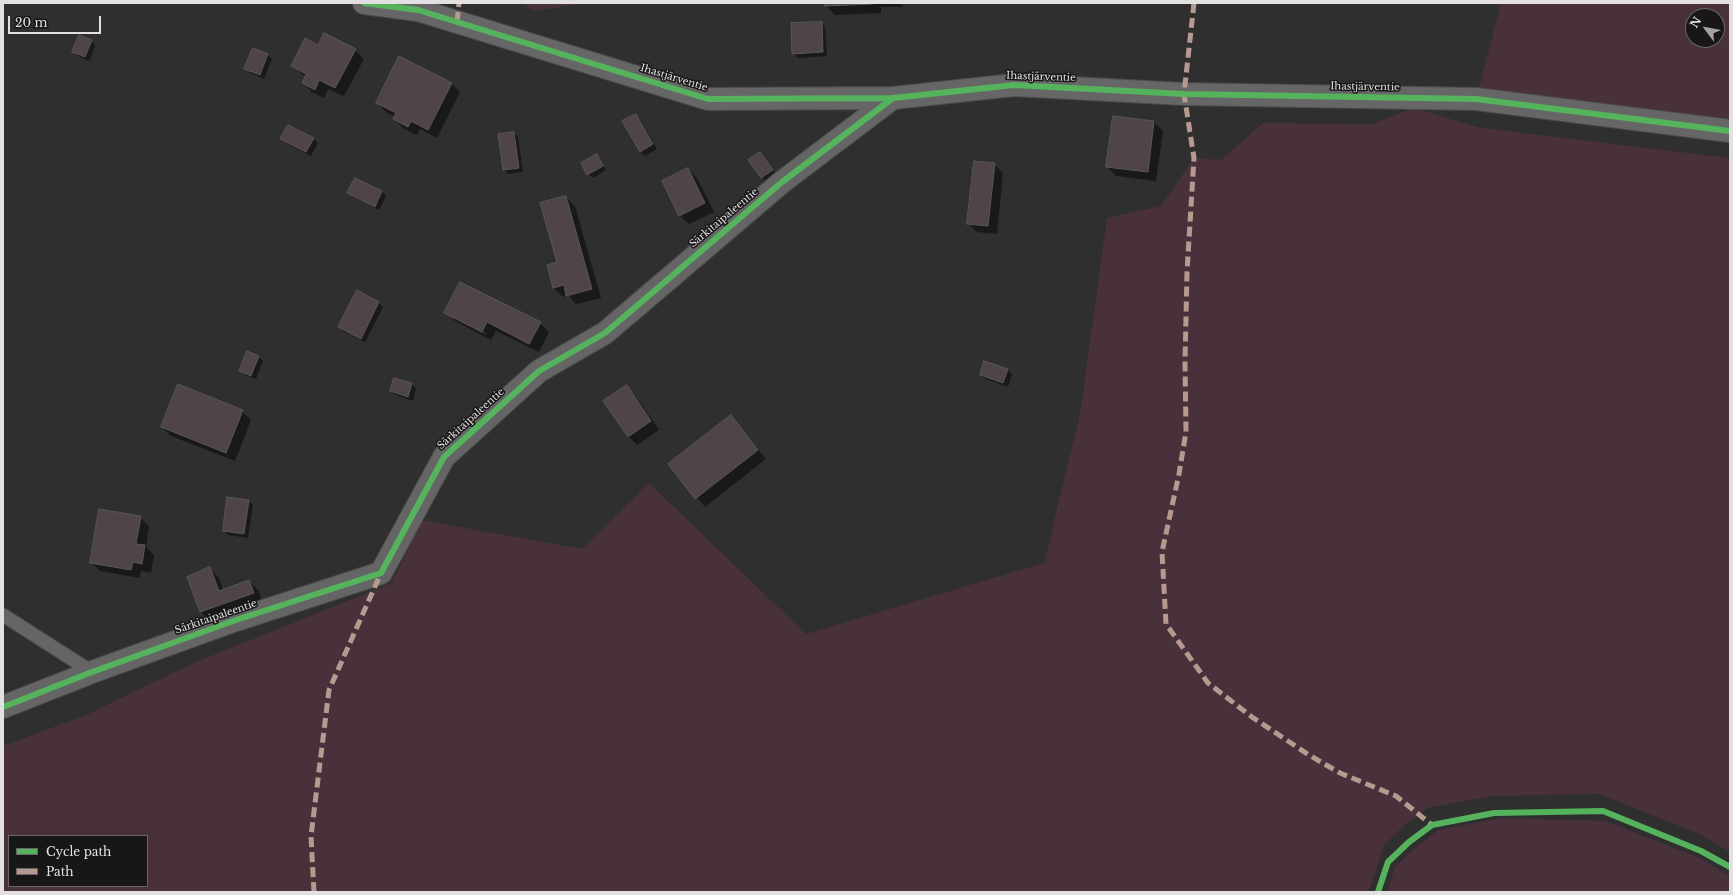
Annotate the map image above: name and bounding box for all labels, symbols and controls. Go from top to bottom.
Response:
scale bar [10,8,103,34]
north arrow [1685,8,1725,48]
text: N [1687,14,1704,30]
text: 20 m [15,15,47,30]
street label: Ihastjärventie [639,62,709,94]
street label: Ihastjärventie [1006,70,1076,84]
street label: Ihastjärventie [1330,80,1400,94]
street label: Särkitaipaleentie [687,186,761,250]
street label: Särkitaipaleentie [435,386,507,452]
street label: Särkitaipaleentie [173,597,259,637]
legend [8,835,148,887]
text: Cycle path [46,844,111,859]
text: Path [46,864,74,879]

